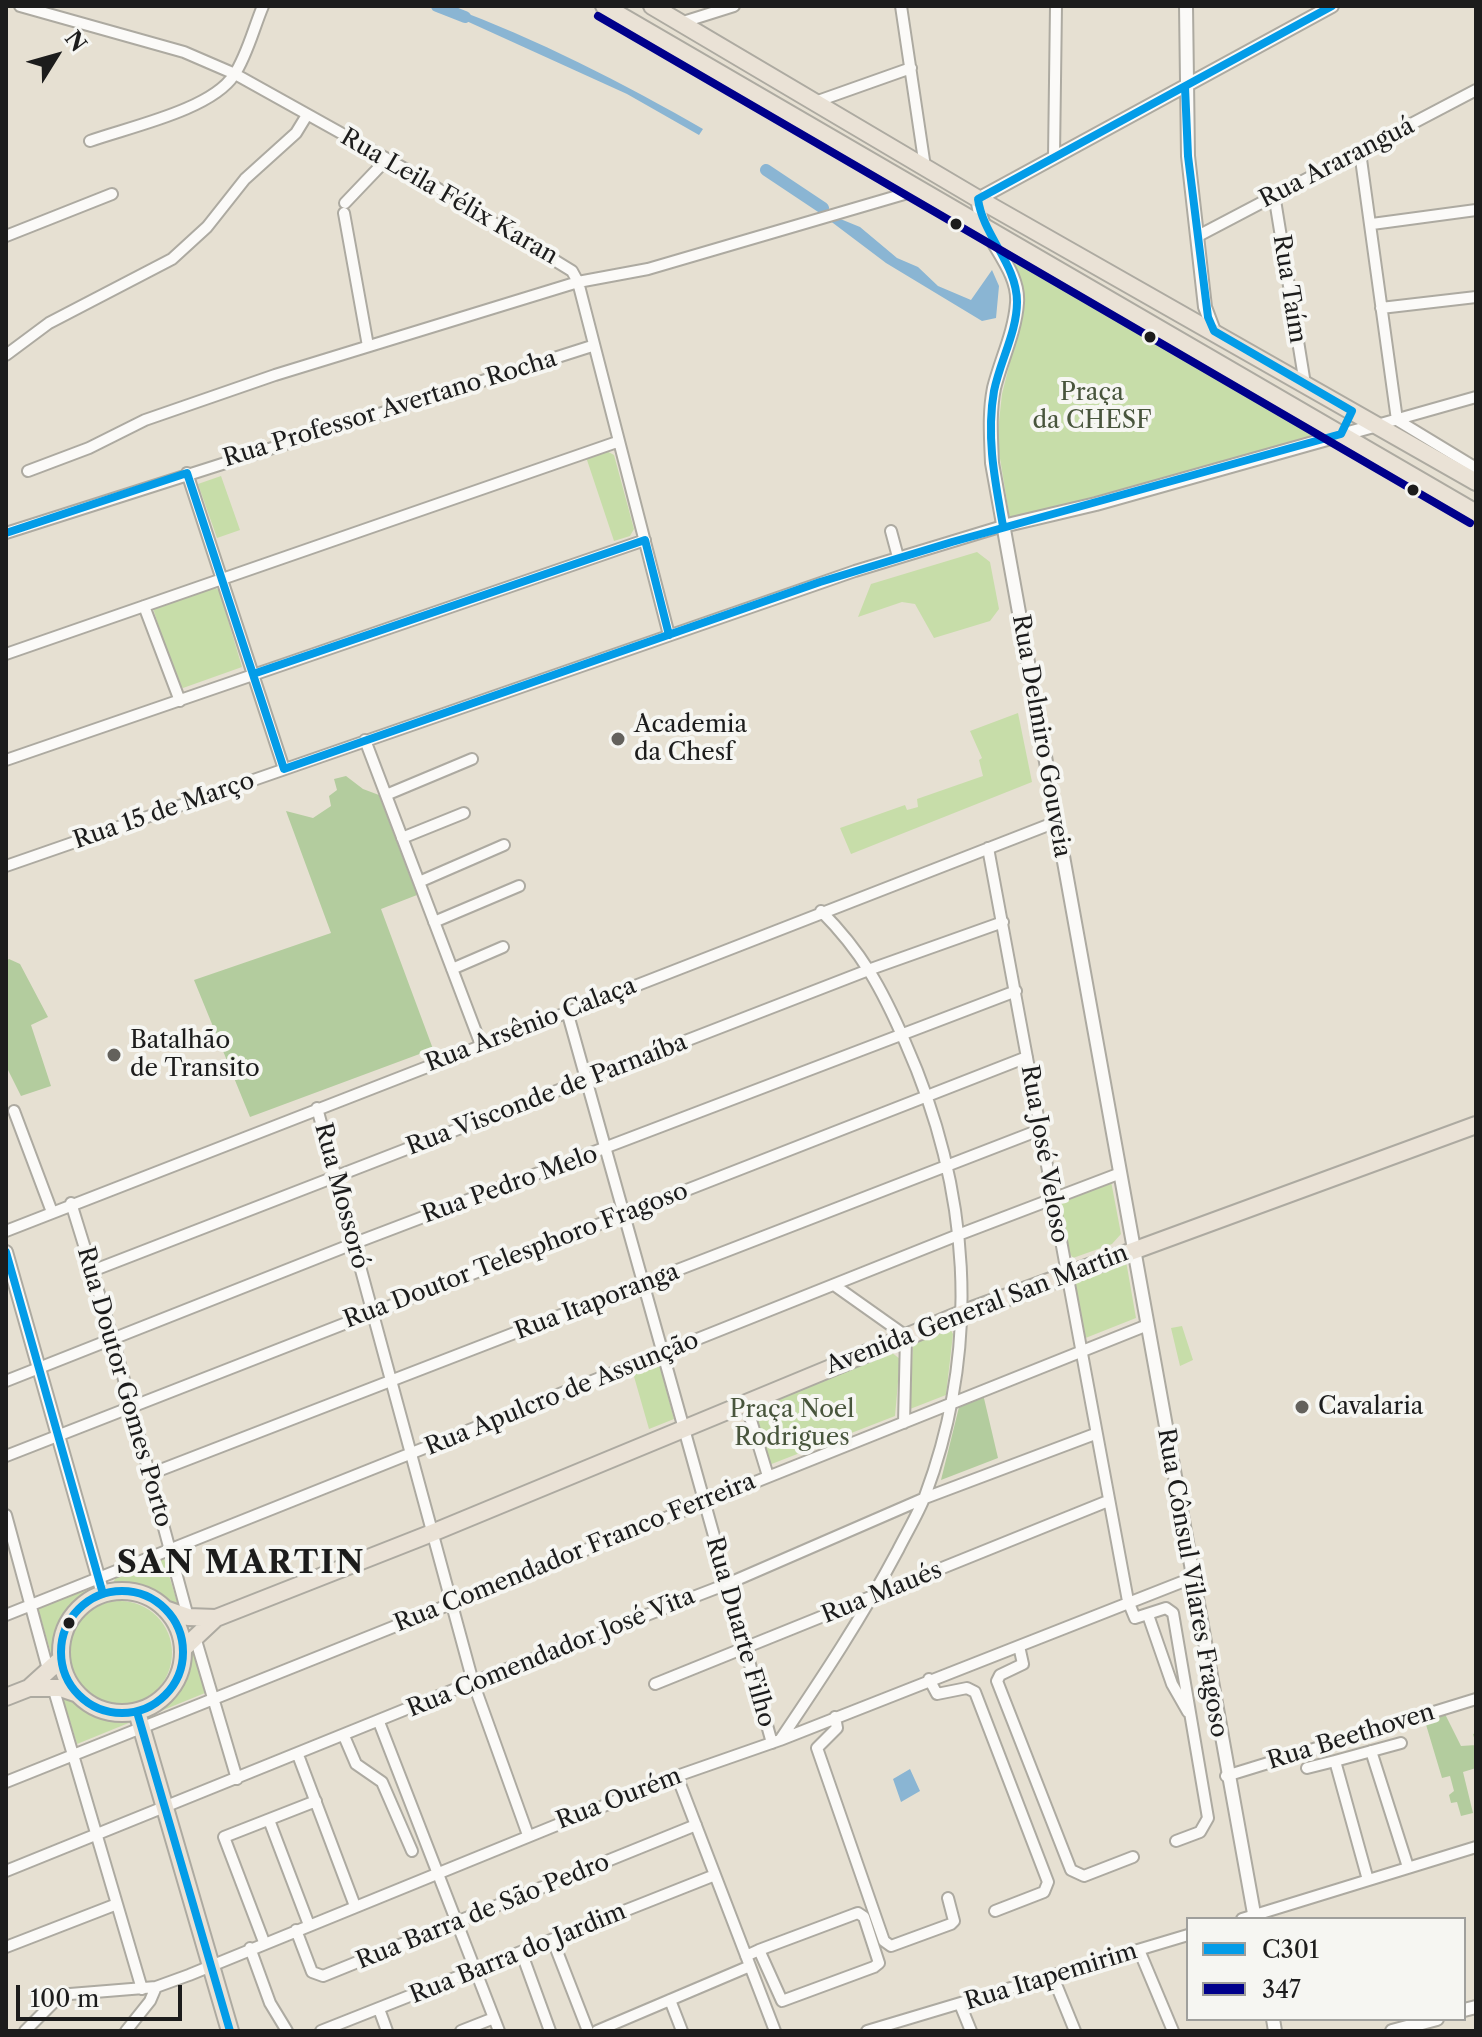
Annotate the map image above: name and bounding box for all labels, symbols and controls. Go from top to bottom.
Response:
north arrow [16,16,96,96]
text: N [59,25,92,57]
street label: Rua Araranguá [1255,112,1419,214]
street label: Rua Leila Félix Karan [335,123,563,271]
unlabelled marker [948,216,964,232]
street label: Rua Taím [1266,233,1312,345]
unlabelled marker [1142,329,1158,345]
street label: Rua Professor Avertano Rocha [220,344,560,474]
park label: Praça da CHESF [1032,379,1152,435]
unlabelled marker [1405,482,1421,498]
street label: Rua Delmiro Gouveia [1005,612,1077,860]
place label: Academia da Chesf [634,711,747,767]
marker: Academia da Chesf [609,730,627,748]
street label: Rua 15 de Março [70,767,258,855]
street label: Rua Arsênio Calaça [422,972,640,1078]
place label: Batalhão de Transito [130,1027,260,1083]
street label: Rua Visconde de Parnaíba [403,1028,691,1162]
marker: Batalhão de Transito [105,1046,123,1064]
street label: Rua José Veloso [1014,1063,1074,1245]
street label: Rua Mossoró [308,1120,374,1272]
street label: Rua Pedro Melo [418,1140,602,1230]
street label: Rua Doutor Telesphoro Fragoso [340,1177,692,1335]
street label: Avenida General San Martin [822,1239,1132,1381]
street label: Rua Doutor Gomes Porto [70,1244,178,1530]
street label: Rua Itaporanga [511,1257,683,1347]
street label: Rua Apulcro de Assunção [421,1326,703,1462]
place label: Cavalaria [1318,1393,1423,1421]
park label: Praça Noel Rodrigues [730,1396,854,1452]
marker: Cavalaria [1293,1398,1311,1416]
street label: Rua Cônsul Vilares Fragoso [1151,1426,1233,1740]
street label: Rua Comendador Franco Ferreira [390,1467,760,1639]
street label: Rua Duarte Filho [699,1534,781,1730]
district label: SAN MARTIN [116,1545,366,1583]
street label: Rua Maués [818,1556,946,1630]
street label: Rua Comendador José Vita [403,1582,699,1724]
unlabelled marker [61,1615,77,1631]
street label: Rua Beethoven [1264,1698,1438,1776]
street label: Rua Ourém [552,1762,686,1836]
street label: Rua Barra de São Pedro [352,1848,614,1976]
street label: Rua Barra do Jardim [406,1897,630,2011]
legend [1186,1917,1466,2021]
text: C301 [1262,1935,1319,1964]
street label: Rua Itapemirim [961,1937,1141,2017]
scale bar [20,1969,186,2019]
text: 347 [1262,1975,1301,2004]
text: 100 m [30,1984,99,2013]

